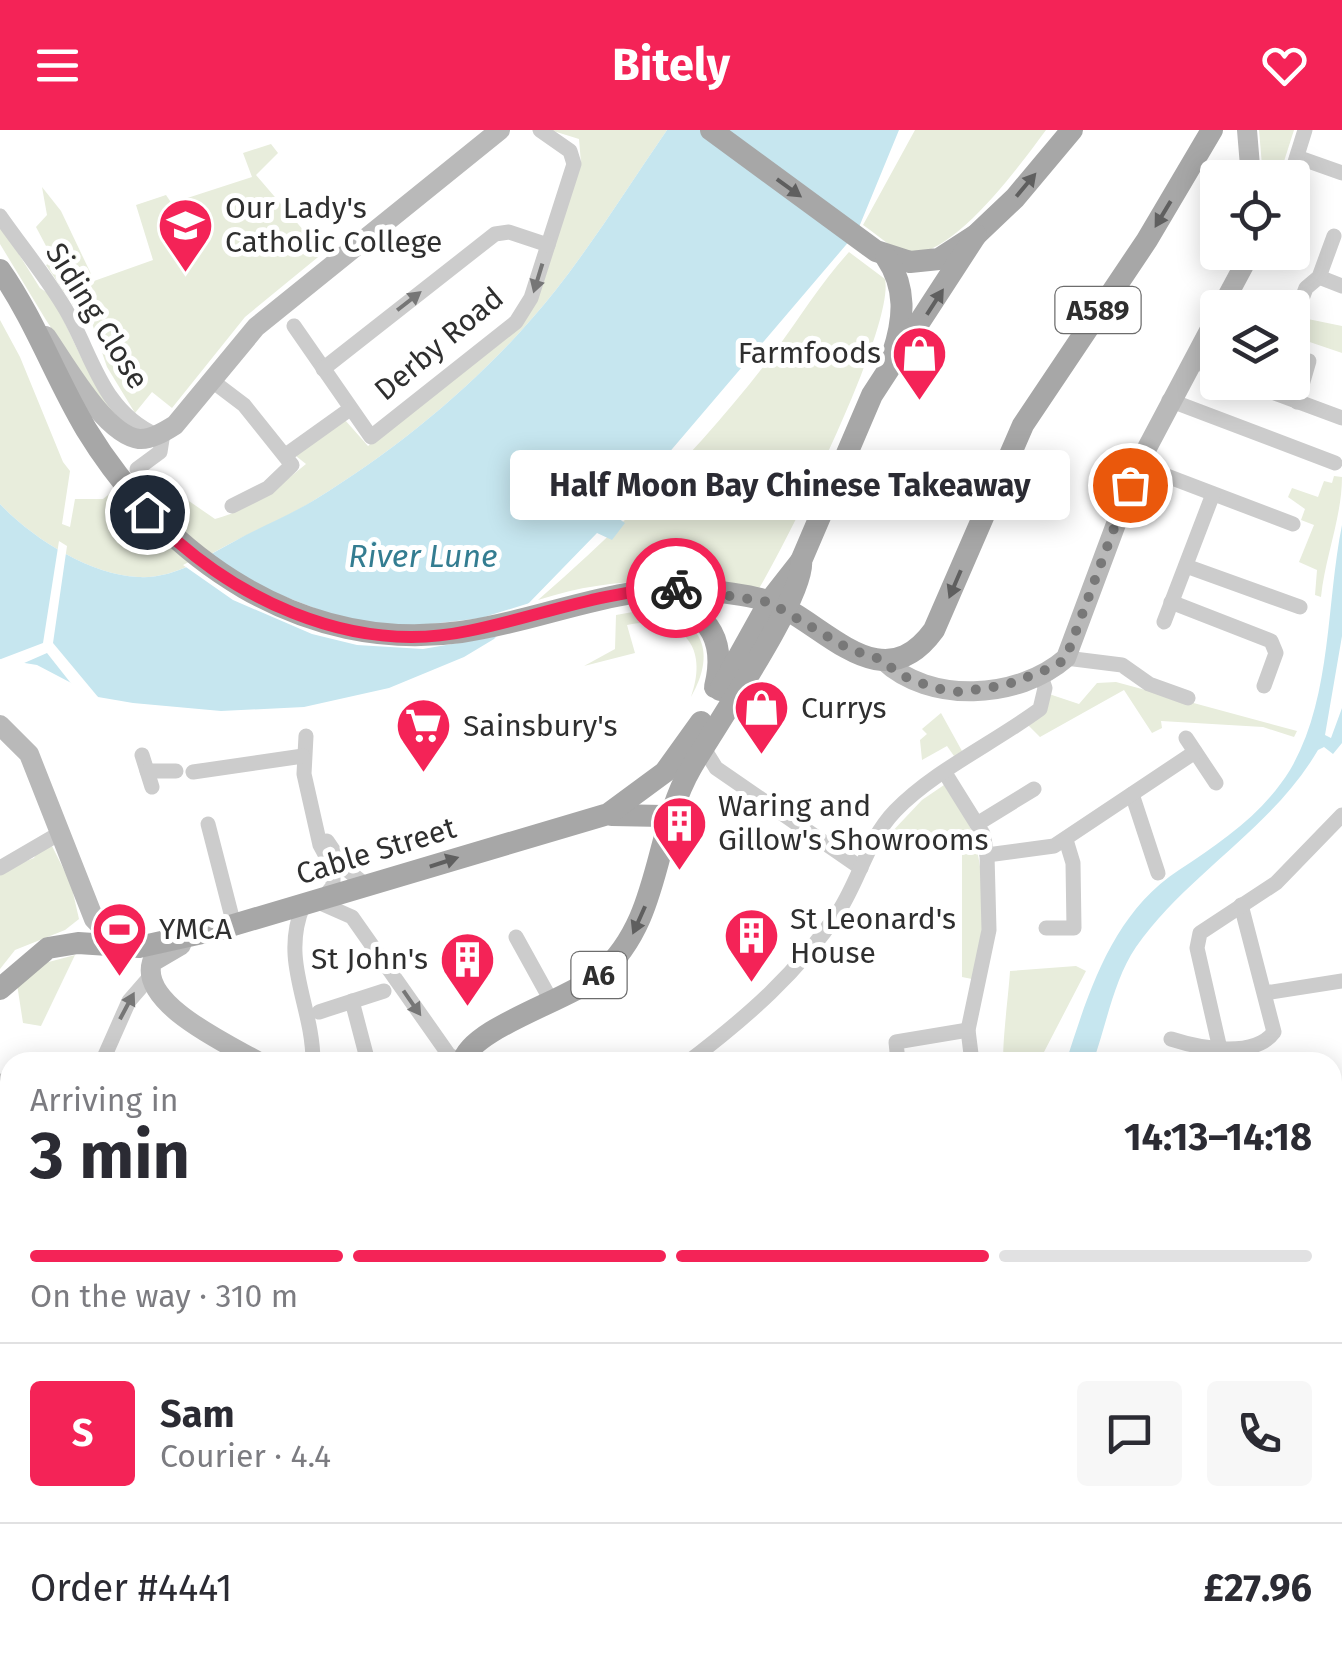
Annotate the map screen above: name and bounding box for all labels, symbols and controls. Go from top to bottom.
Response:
icon: menu [30,38,85,93]
text: Bitely [612,38,730,92]
icon: heart [1257,38,1312,93]
map controls [1200,160,1310,400]
button: locate [1200,160,1310,270]
one-way arrow [1015,172,1036,197]
one-way arrow [776,177,802,197]
place label: Our Lady's Catholic College [225,190,442,260]
school or university icon: Our Lady's Catholic College [156,195,216,274]
one-way arrow [1155,200,1172,228]
street label: Siding Close [38,236,156,396]
one-way arrow [529,263,544,293]
street label: Derby Road [367,280,511,408]
road number: A589 [1056,287,1140,333]
one-way arrow [925,288,943,315]
button: layers [1200,290,1310,400]
one-way arrow [396,291,422,312]
shop icon: Farmfoods [890,323,950,402]
place label: Farmfoods [738,335,881,371]
pin [1088,443,1173,528]
callout: Half Moon Bay Chinese Takeaway [510,450,1070,520]
icon: bag [1103,458,1158,513]
text: Half Moon Bay Chinese Takeaway [549,466,1031,504]
pin [105,470,190,555]
icon: home [120,485,175,540]
water label: River Lune [348,537,498,575]
courier [626,538,726,638]
icon: bike [649,561,704,616]
one-way arrow [947,569,963,599]
shop icon: Currys [732,678,792,757]
place label: Currys [801,690,886,726]
supermarket icon: Sainsbury's [394,696,454,775]
place label: Sainsbury's [463,708,618,744]
place label: Waring and Gillow's Showrooms [718,788,988,858]
building icon: Waring and Gillow's Showrooms [649,793,709,872]
street label: Cable Street [292,810,460,892]
one-way arrow [429,854,459,869]
sports icon: YMCA [90,899,150,978]
place label: St Leonard's House [790,901,956,971]
one-way arrow [631,905,647,935]
building icon: St Leonard's House [721,906,781,985]
place label: YMCA [159,911,233,947]
building icon: St John's [437,929,497,1008]
place label: St John's [311,941,428,977]
road number: A6 [572,952,626,998]
one-way arrow [402,990,421,1016]
one-way arrow [118,992,136,1020]
text: Arriving in [30,1081,178,1119]
text: 14:13–14:18 [1124,1114,1312,1160]
text: 3 min [30,1117,190,1195]
text: On the way · 310 m [30,1277,298,1315]
button: chat [1077,1381,1182,1486]
button: phone [1207,1381,1312,1486]
text: Sam [160,1391,235,1437]
text: S [72,1410,93,1456]
text: Courier · 4.4 [160,1437,331,1475]
text: Order #4441 [30,1565,233,1611]
text: £27.96 [1203,1565,1312,1611]

